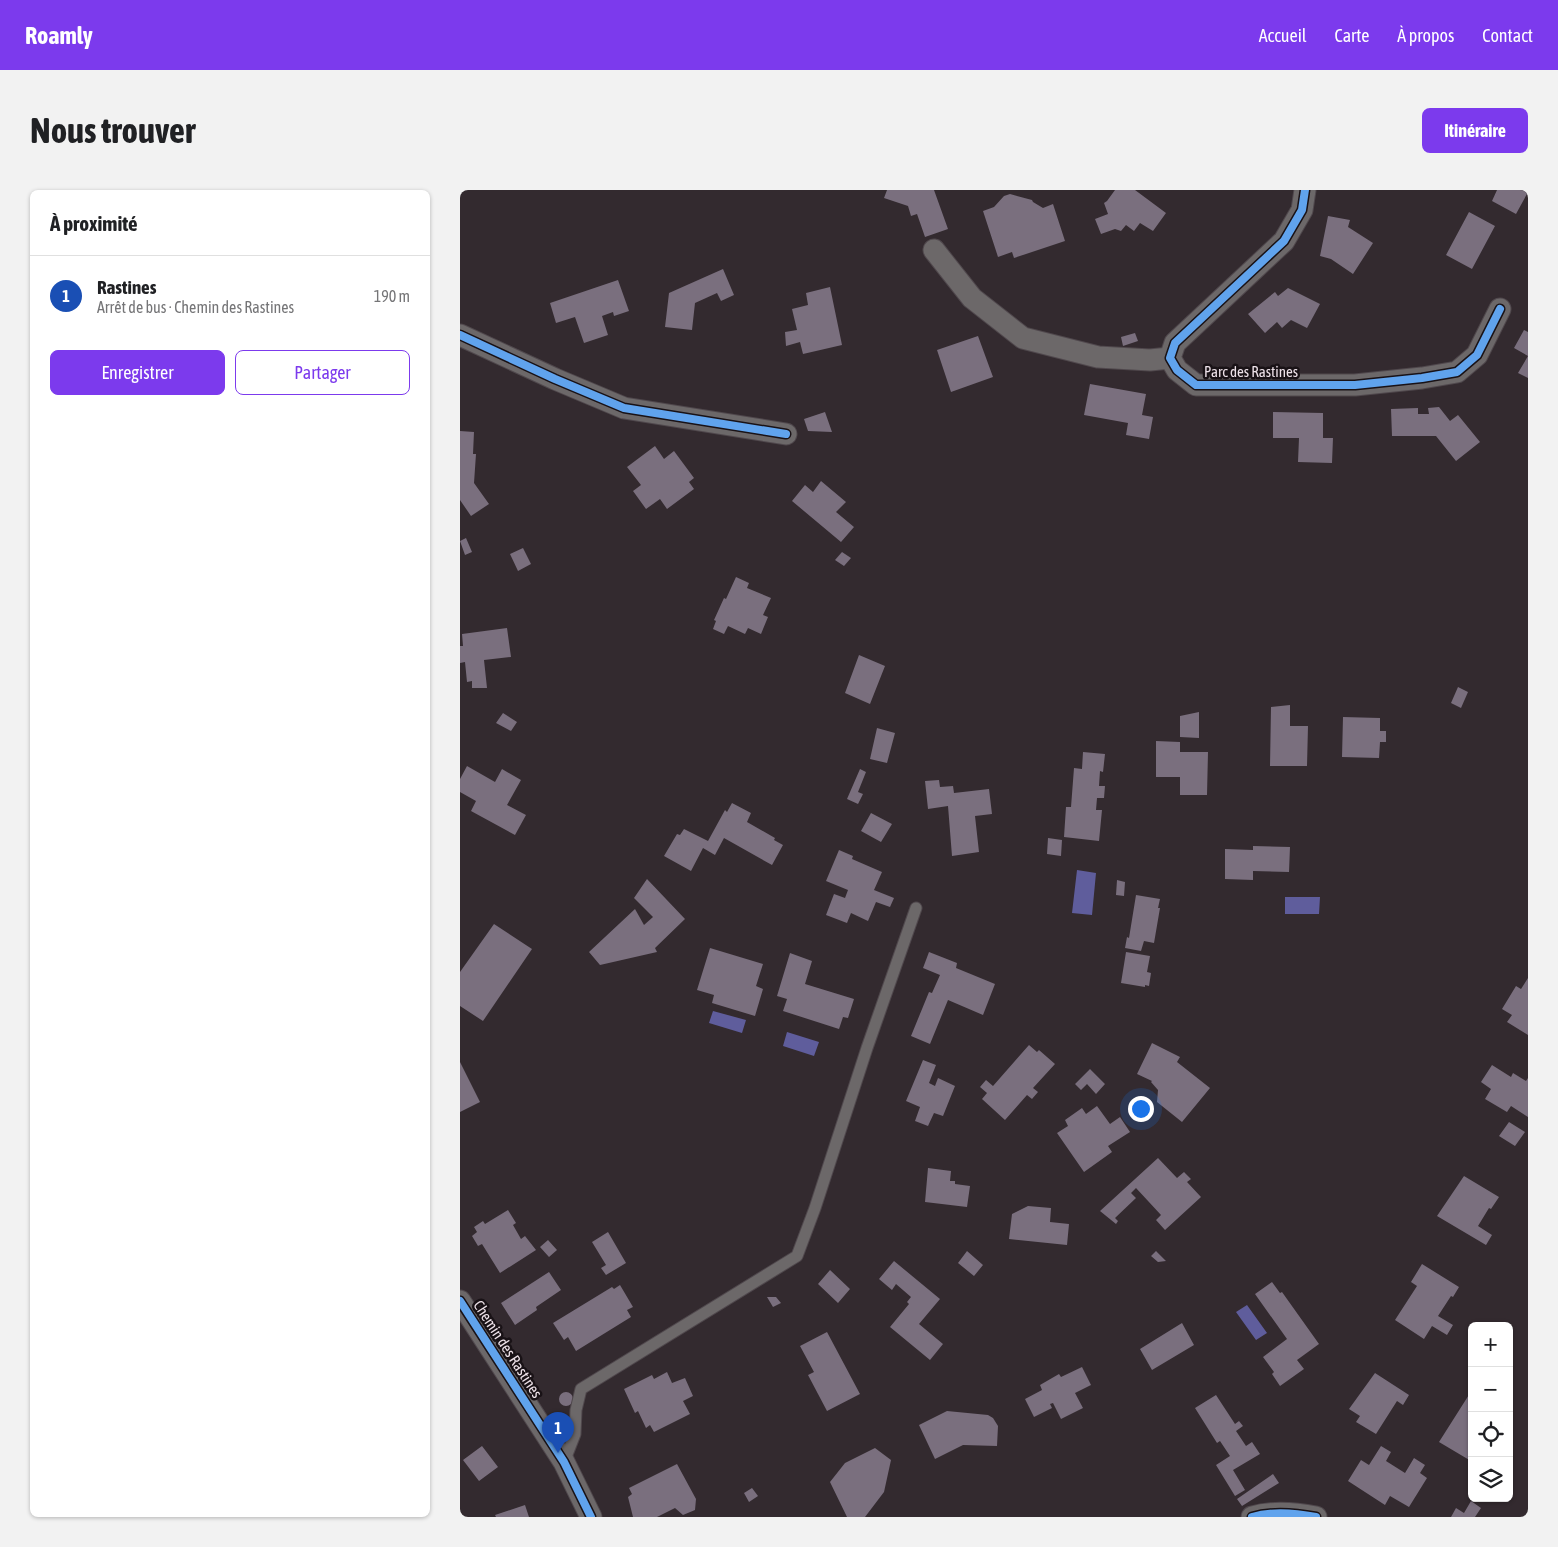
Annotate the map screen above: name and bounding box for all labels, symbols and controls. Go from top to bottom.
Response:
text: Roamly [25,22,93,49]
text: Accueil [1259,25,1307,46]
text: Carte [1335,25,1369,46]
text: À propos [1397,25,1454,46]
text: Contact [1482,25,1533,46]
button: Itinéraire [1422,108,1528,153]
text: Nous trouver [30,110,195,150]
text: À proximité [50,211,138,235]
text: Rastines [97,276,156,298]
text: 1 [62,287,70,305]
text: 190 m [374,287,410,305]
text: Arrêt de bus · Chemin des Rastines [97,298,294,316]
button: Enregistrer [50,350,225,395]
button: Partager [235,350,410,395]
street label: Parc des Rastines [1204,363,1298,380]
your location [1128,1096,1154,1122]
street label: Chemin des Rastines [470,1297,546,1401]
map controls [1468,1322,1513,1502]
button: + [1468,1322,1513,1367]
button: − [1468,1367,1513,1412]
pin: 1 [542,1412,574,1453]
button: locate [1468,1412,1513,1457]
button: layers [1468,1457,1513,1502]

